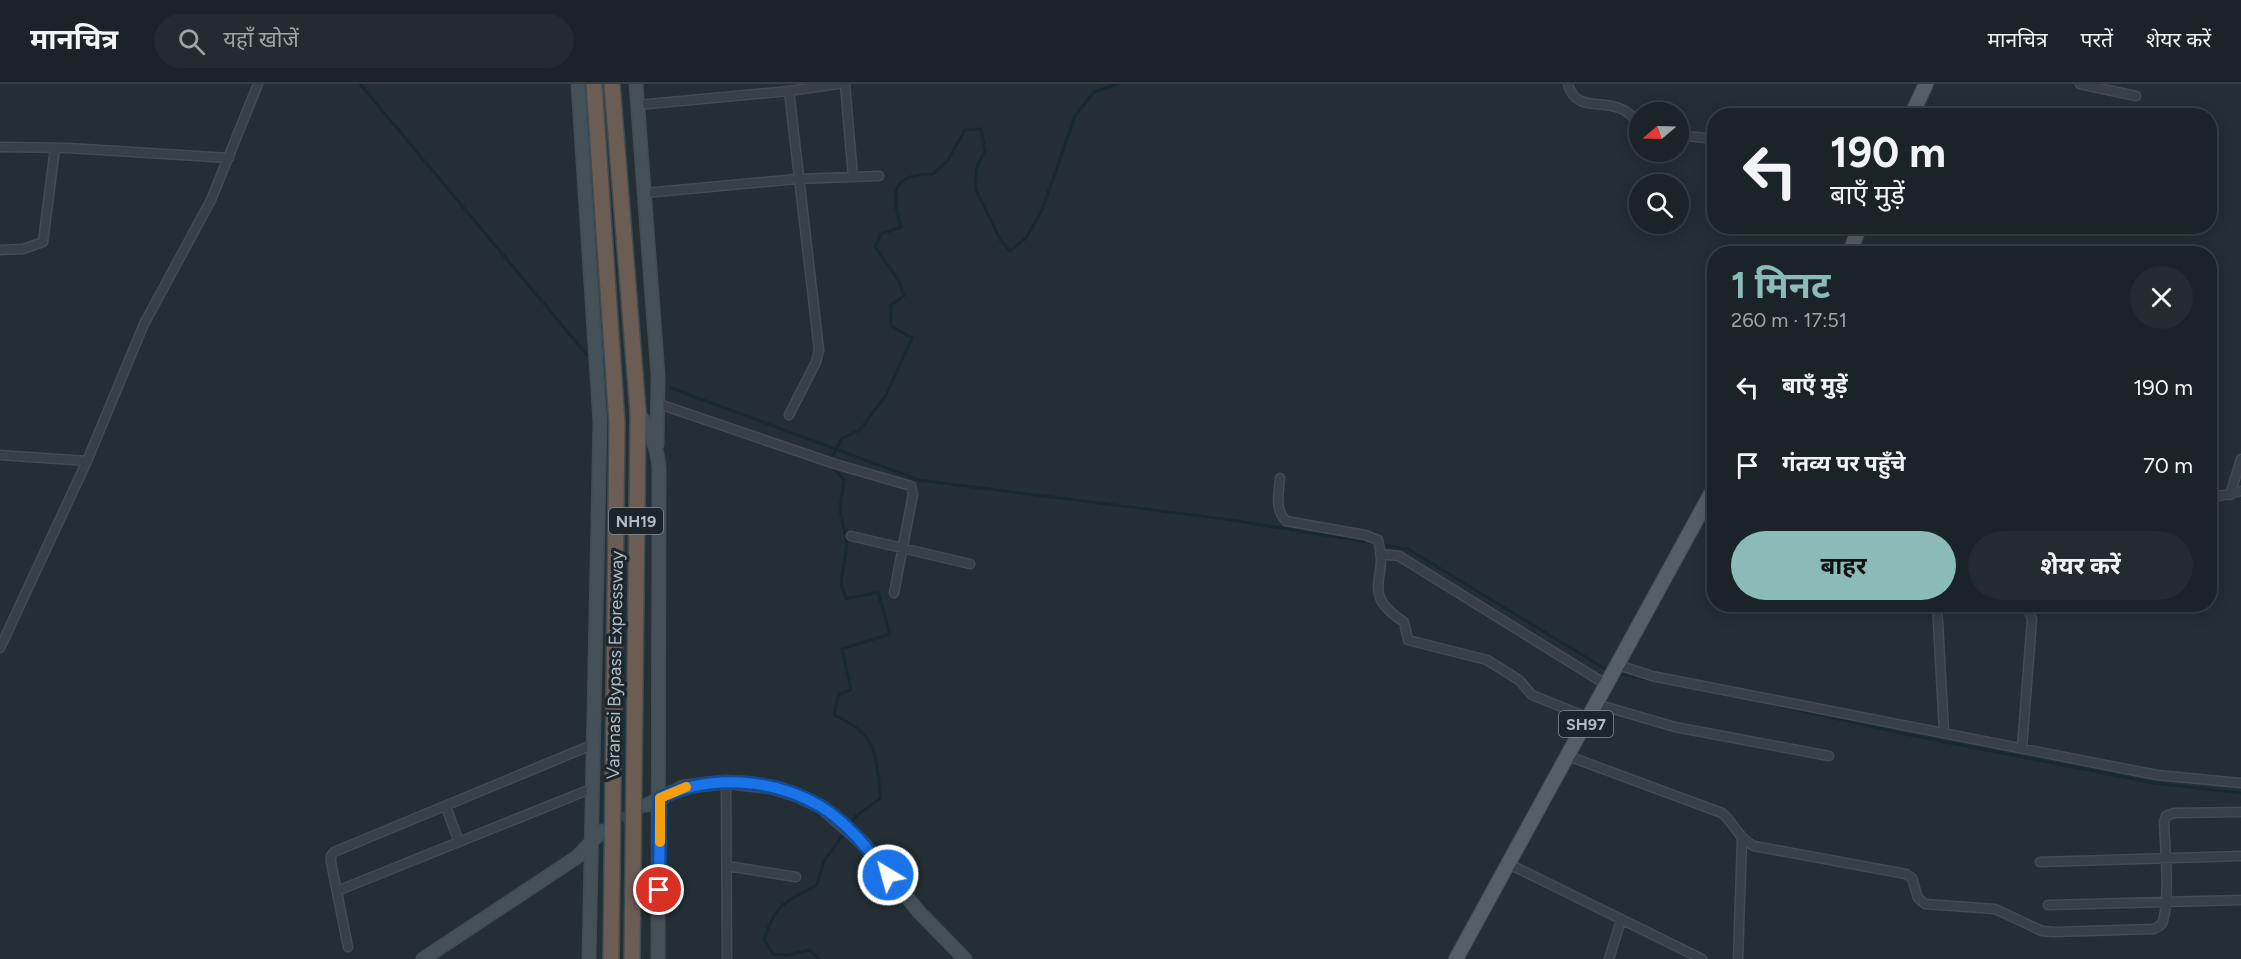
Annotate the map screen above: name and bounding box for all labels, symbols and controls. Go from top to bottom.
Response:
search box [154,14,574,68]
text: मानचित्र [30,22,118,56]
icon: search [175,25,208,58]
text: यहाँ खोजें [223,26,299,53]
text: मानचित्र [1988,27,2048,52]
text: परतें [2081,27,2113,52]
text: शेयर करें [2146,27,2211,52]
north arrow [1629,102,1689,162]
map controls [1629,102,1689,234]
text: 190 m [1830,127,1946,178]
icon: left [1731,132,1809,210]
button: search [1629,174,1689,234]
text: बाएँ मुड़ें [1830,178,1905,211]
text: 1 मिनट [1731,264,1830,307]
button: close [2130,266,2193,329]
text: 260 m · 17:51 [1731,308,1847,332]
icon: left [1731,371,1764,404]
text: बाएँ मुड़ें [1782,372,1848,399]
text: 190 m [2133,374,2193,401]
icon: arrive [1731,449,1764,482]
text: गंतव्य पर पहुँचे [1782,450,1906,477]
text: 70 m [2143,452,2193,479]
road number: NH19 [609,508,663,534]
button: बाहर [1731,531,1956,600]
button: शेयर करें [1968,531,2193,600]
street label: Varanasi Bypass Expressway [602,550,628,780]
road number: SH97 [1559,711,1613,737]
position arrow [856,843,920,907]
pin [633,864,684,915]
icon: arrive [642,873,675,906]

